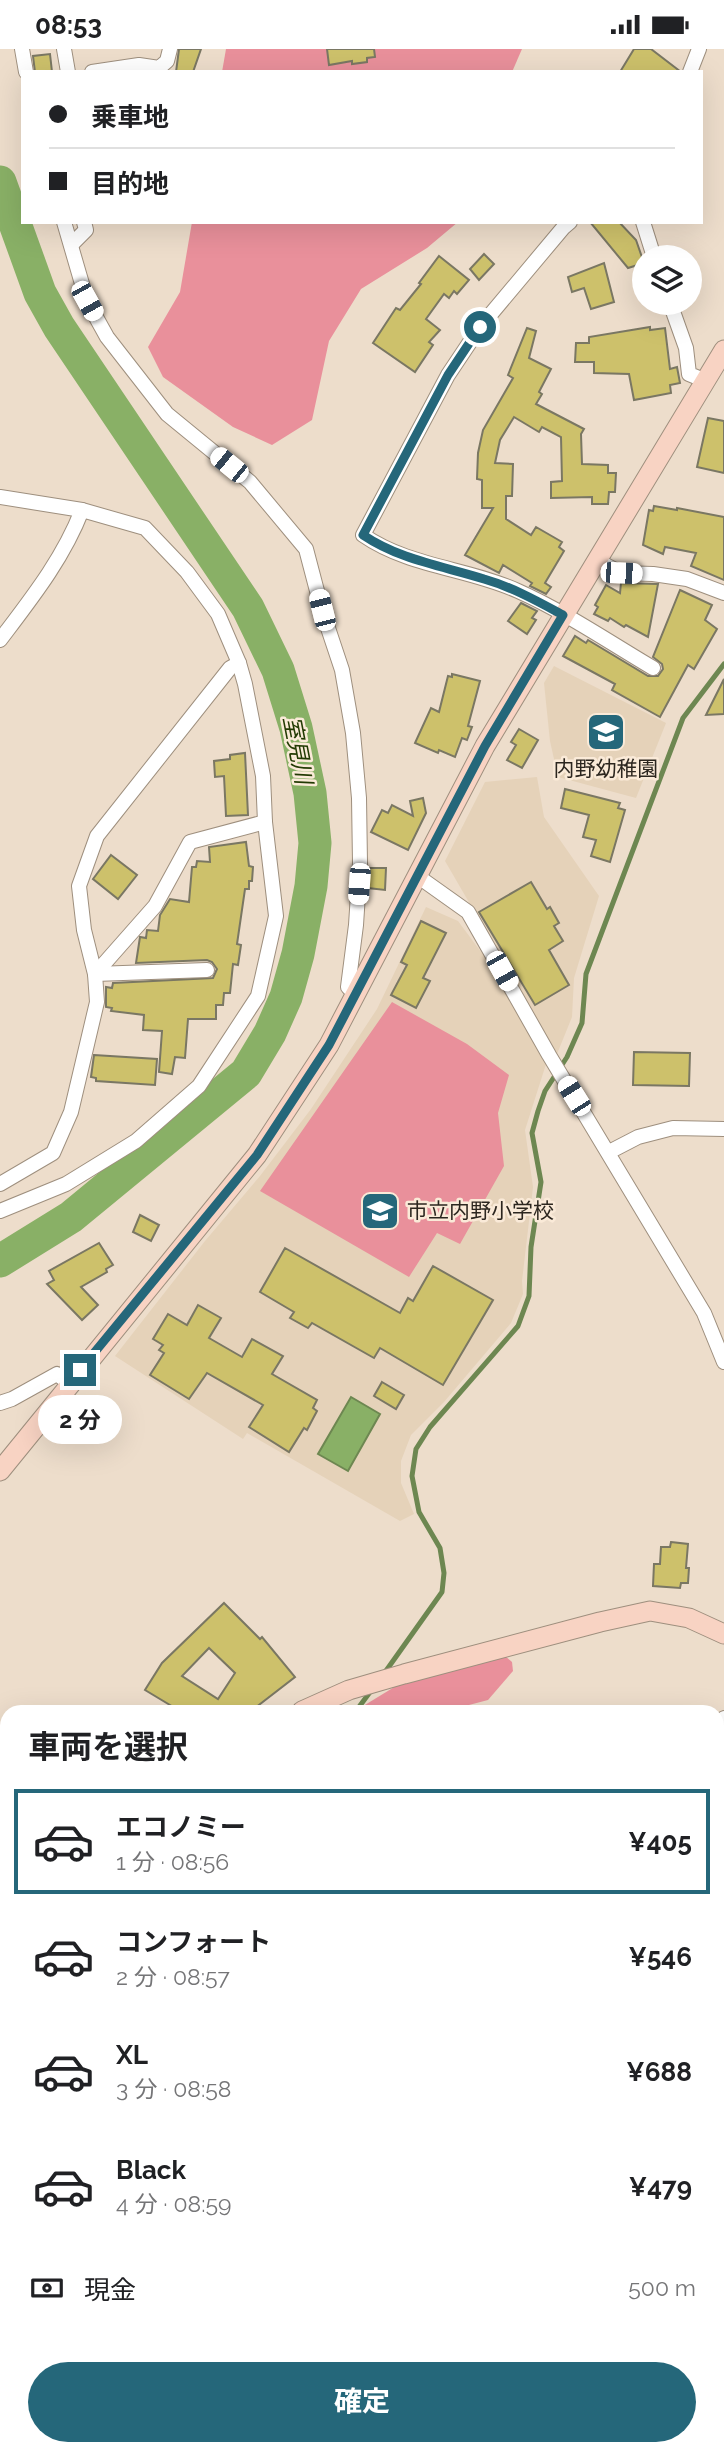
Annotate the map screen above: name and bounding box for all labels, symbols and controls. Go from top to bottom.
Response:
text: 08:53 [35,10,102,40]
text: 乗車地 [91,102,169,132]
text: 目的地 [91,169,169,199]
map controls [632,245,702,315]
button: layers [632,245,702,315]
car [68,278,107,324]
route start [464,311,496,343]
car [207,444,252,486]
car [600,562,643,584]
car [307,587,338,633]
school or university icon: 内野幼稚園 [585,711,627,753]
water label: 室見川 [279,713,319,789]
place label: 内野幼稚園 [554,756,659,781]
car [348,862,371,906]
car [483,948,522,994]
car [554,1073,595,1119]
school or university icon: 市立内野小学校 [359,1190,401,1232]
place label: 市立内野小学校 [407,1198,554,1223]
route end [64,1354,96,1386]
callout: 2 分 [38,1395,122,1443]
text: 2 分 [59,1406,101,1433]
text: 車両を選択 [28,1728,188,1765]
icon: car [32,1810,95,1873]
text: エコノミー [116,1812,246,1842]
text: ¥405 [628,1827,692,1857]
text: 1 分 · 08:56 [116,1848,229,1875]
icon: car [32,1925,95,1988]
text: コンフォート [116,1927,271,1957]
text: ¥546 [628,1942,692,1972]
text: 2 分 · 08:57 [116,1963,230,1990]
icon: car [32,2040,95,2103]
text: XL [116,2040,148,2070]
text: ¥688 [626,2057,692,2087]
text: 3 分 · 08:58 [116,2075,231,2102]
icon: car [32,2155,95,2218]
text: Black [116,2155,186,2185]
text: ¥479 [629,2172,692,2202]
text: 4 分 · 08:59 [116,2190,232,2217]
icon: cash [28,2269,66,2307]
text: 500 m [628,2274,696,2301]
text: 現金 [84,2275,136,2305]
button: 確定 [28,2362,696,2442]

